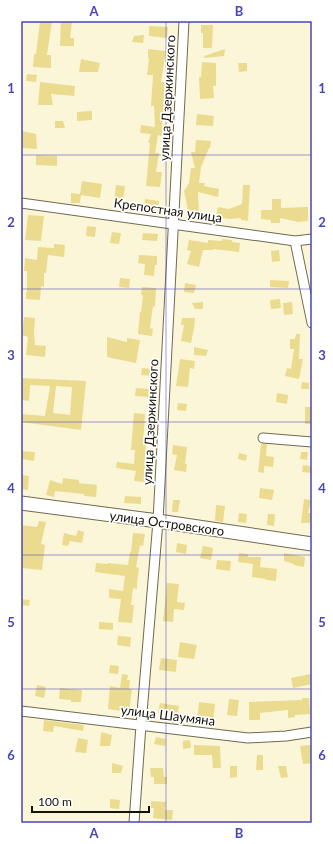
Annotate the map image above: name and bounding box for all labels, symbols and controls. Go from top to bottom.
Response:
text: A [88,3,99,19]
text: B [235,3,244,19]
street label: улица Дзержинского [156,35,178,161]
text: 1 [7,80,15,96]
text: 1 [318,80,326,96]
street label: Крепостная улица [113,194,223,226]
text: 2 [7,214,15,230]
text: 2 [318,214,326,230]
text: 3 [7,347,15,363]
text: 3 [318,347,326,363]
street label: улица Дзержинского [139,359,161,485]
text: 4 [7,480,15,496]
text: 4 [318,480,326,496]
street label: улица Островского [109,507,225,539]
text: 5 [7,614,15,630]
text: 5 [318,614,326,630]
street label: улица Шаумяна [120,701,216,729]
text: 6 [7,747,15,763]
text: 6 [318,747,326,763]
scale bar [32,788,149,814]
text: 100 m [38,794,72,809]
text: A [88,825,99,841]
text: B [235,825,244,841]

